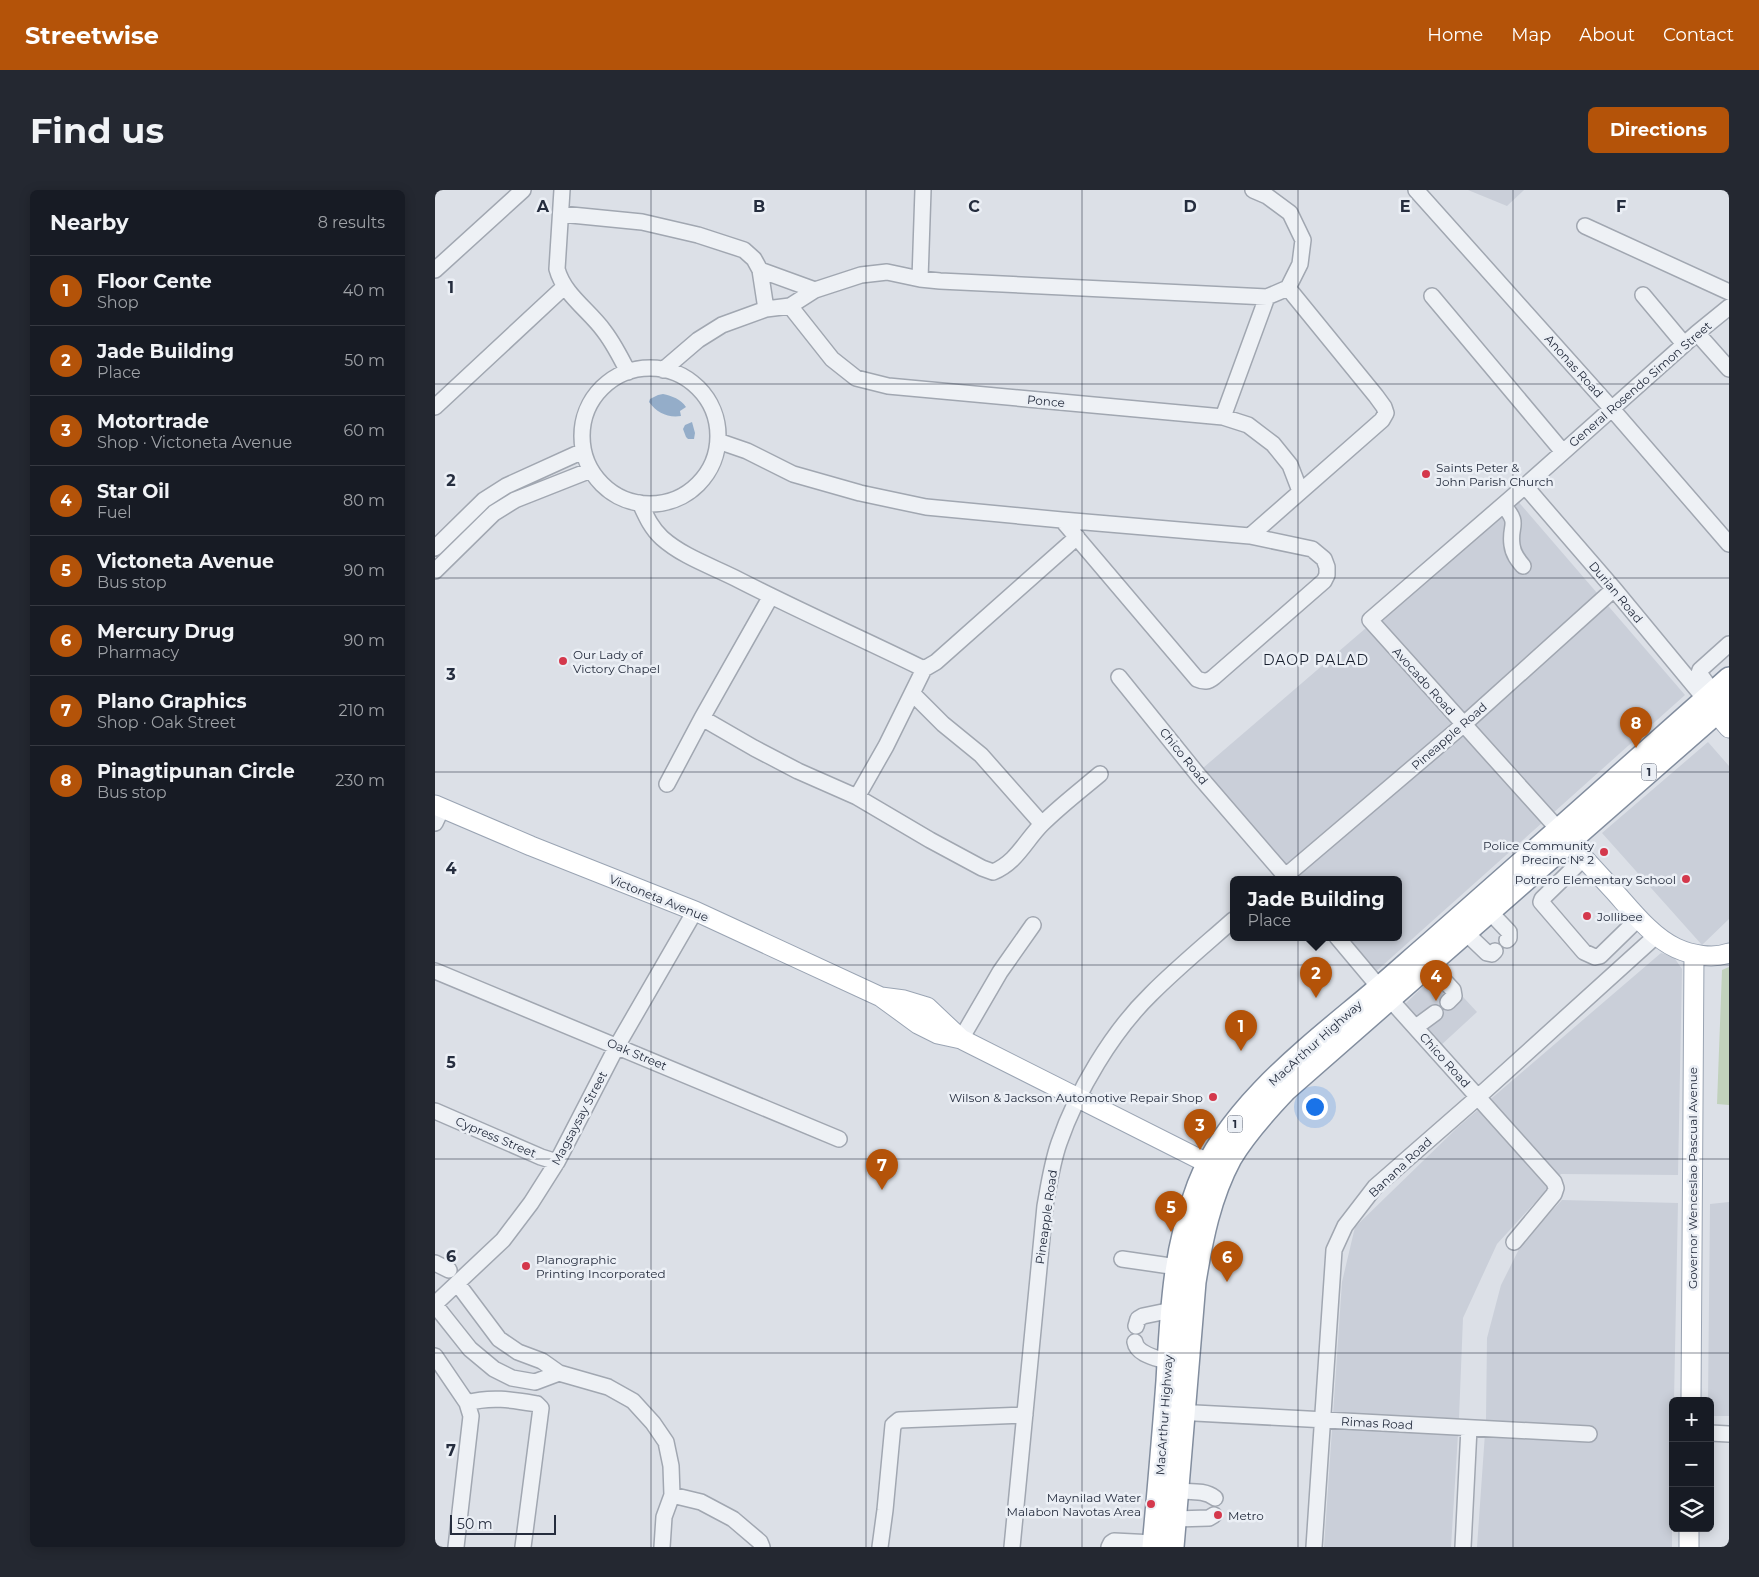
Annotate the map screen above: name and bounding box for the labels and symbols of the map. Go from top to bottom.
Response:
text: A [536,197,550,216]
text: B [753,197,765,216]
text: C [968,197,980,216]
text: D [1183,197,1197,216]
text: E [1400,197,1410,216]
text: F [1616,197,1626,216]
text: 1 [448,278,454,297]
street label: General Rosendo Simon Street [1566,318,1715,450]
street label: Anonas Road [1542,331,1606,401]
street label: Ponce [1026,392,1066,410]
place label: Saints Peter & John Parish Church [1435,460,1554,489]
marker: Saints Peter & John Parish Church [1420,468,1432,480]
text: 2 [446,471,456,490]
street label: Durian Road [1586,558,1646,626]
street label: Avocado Road [1390,644,1458,718]
place label: Our Lady of Victory Chapel [573,647,660,676]
district label: DAOP PALAD [1263,651,1369,669]
marker: Our Lady of Victory Chapel [557,655,569,667]
text: 3 [445,665,456,684]
street label: Pineapple Road [1408,699,1490,773]
pin: 8 [1620,707,1652,748]
street label: Chico Road [1157,725,1211,787]
road number: 1 [1641,764,1657,780]
place label: Police Community Precinc № 2 [1483,838,1594,867]
marker: Police Community Precinc № 2 [1598,846,1610,858]
text: 4 [445,859,457,878]
street label: Victoneta Avenue [607,871,711,925]
place label: Potrero Elementary School [1515,872,1676,887]
marker: Potrero Elementary School [1680,873,1692,885]
place label: Jollibee [1596,909,1643,924]
marker: Jollibee [1581,910,1593,922]
pin: 2 [1300,957,1332,998]
pin: 4 [1420,960,1452,1001]
street label: MacArthur Highway [1265,997,1365,1089]
pin: 1 [1225,1010,1257,1051]
street label: Chico Road [1416,1030,1474,1090]
street label: Oak Street [605,1035,669,1073]
text: 5 [446,1053,456,1072]
street label: Governor Wenceslao Pascual Avenue [1685,1067,1700,1289]
street label: Magsaysay Street [548,1068,610,1168]
place label: Wilson & Jackson Automotive Repair Shop [949,1090,1203,1105]
marker: Wilson & Jackson Automotive Repair Shop [1207,1091,1219,1103]
your location [1302,1094,1328,1120]
pin: 3 [1184,1109,1216,1150]
street label: Cypress Street [453,1113,539,1161]
road number: 1 [1227,1116,1243,1132]
street label: Banana Road [1365,1134,1435,1200]
pin: 7 [866,1149,898,1190]
street label: Pineapple Road [1032,1169,1060,1265]
pin: 5 [1155,1191,1187,1232]
pin: 6 [1211,1241,1243,1282]
text: 6 [446,1247,456,1266]
place label: Planographic Printing Incorporated [536,1252,666,1281]
marker: Planographic Printing Incorporated [520,1260,532,1272]
street label: MacArthur Highway [1152,1354,1176,1476]
street label: Rimas Road [1341,1414,1413,1432]
text: 7 [446,1441,456,1460]
place label: Maynilad Water Malabon Navotas Area [1007,1490,1141,1519]
marker: Maynilad Water Malabon Navotas Area [1145,1498,1157,1510]
place label: Metro [1228,1508,1264,1523]
marker: Metro [1212,1509,1224,1521]
scale bar [450,1512,556,1535]

